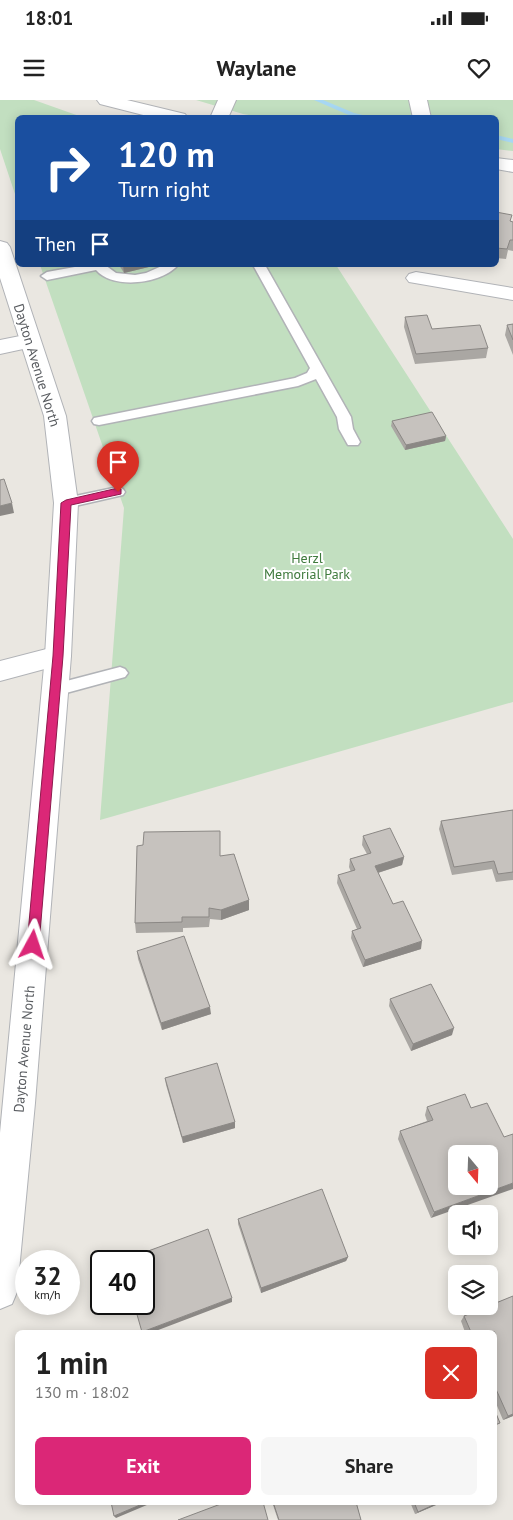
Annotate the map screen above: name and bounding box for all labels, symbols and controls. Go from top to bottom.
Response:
text: 18:01 [25,6,73,30]
icon: menu [20,54,48,82]
text: Waylane [217,54,296,82]
icon: heart [465,54,493,82]
text: 120 m [118,131,215,177]
icon: right [35,135,100,200]
text: Turn right [118,175,210,203]
icon: arrive [86,230,114,258]
text: Then [35,232,76,256]
street label: Dayton Avenue North [10,301,64,429]
pin [97,441,139,492]
icon: arrive [104,448,132,476]
park label: Herzl Memorial Park [264,549,350,583]
position arrow [6,918,58,970]
street label: Dayton Avenue North [9,985,39,1113]
north arrow [448,1145,498,1195]
map controls [448,1145,498,1315]
button: sound [448,1205,498,1255]
speed limit sign: 40 [90,1250,155,1315]
text: 32 [33,1260,62,1292]
button: layers [448,1265,498,1315]
text: km/h [34,1287,61,1302]
text: 1 min [35,1343,108,1382]
button: close [425,1347,477,1399]
text: 130 m · 18:02 [35,1382,130,1402]
button: Exit [35,1437,251,1495]
button: Share [261,1437,477,1495]

